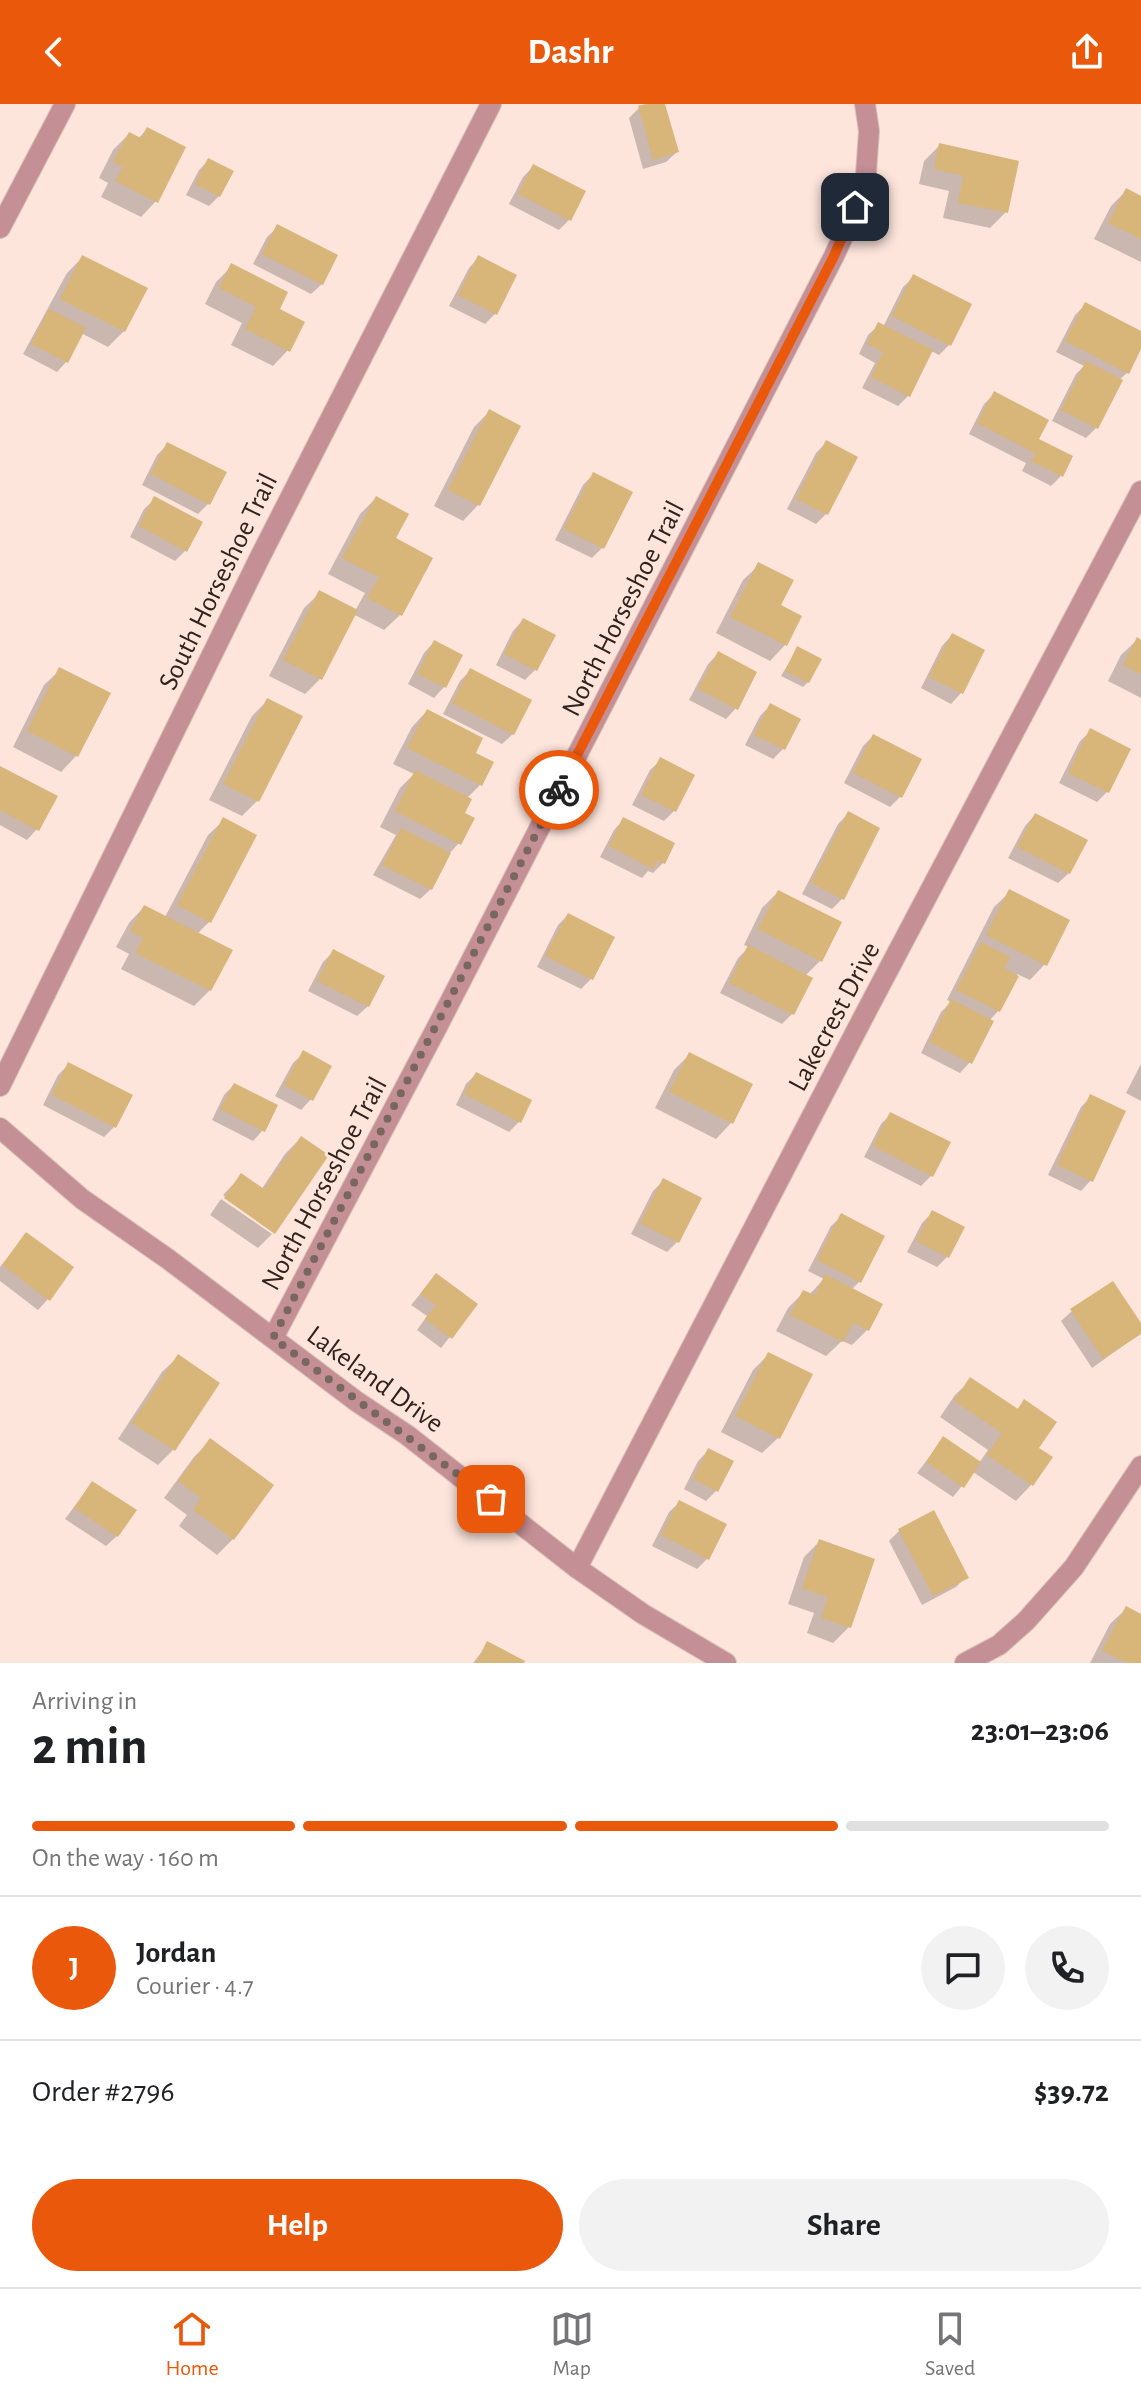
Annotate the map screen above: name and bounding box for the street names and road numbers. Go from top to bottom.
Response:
street label: South Horseshoe Trail [154,469,283,694]
street label: North Horseshoe Trail [557,497,690,721]
street label: Lakecrest Drive [784,938,886,1096]
street label: North Horseshoe Trail [257,1073,393,1295]
street label: Lakeland Drive [301,1321,448,1438]

